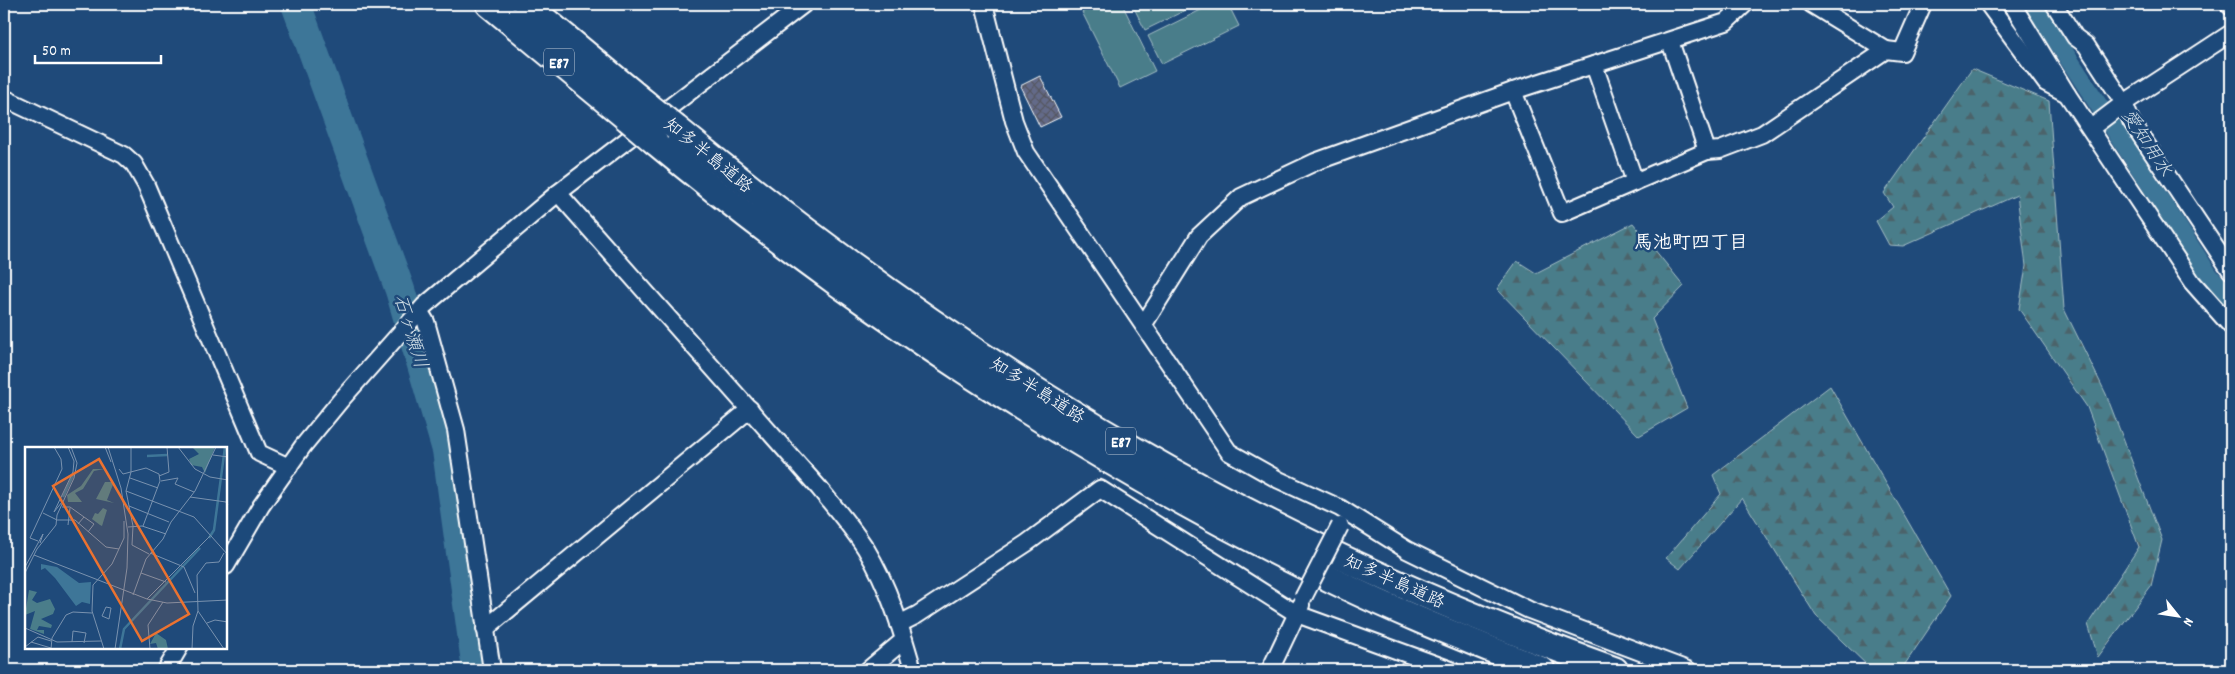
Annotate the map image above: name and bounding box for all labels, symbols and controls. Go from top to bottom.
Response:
scale bar [35,32,161,64]
text: 50 m [42,41,71,63]
road number: E87 [544,48,574,76]
water label: 愛知用水 [2113,105,2177,183]
street label: 知多半島道路 [658,113,757,201]
district label: 馬池町四丁目 [1634,231,1748,258]
water label: 石ヶ瀬川 [385,292,433,372]
street label: 知多半島道路 [984,353,1089,431]
road number: E87 [1106,428,1136,454]
inset map [25,447,228,649]
street label: 知多半島道路 [1340,550,1448,617]
north arrow [2152,592,2202,642]
text: N [2177,614,2198,630]

